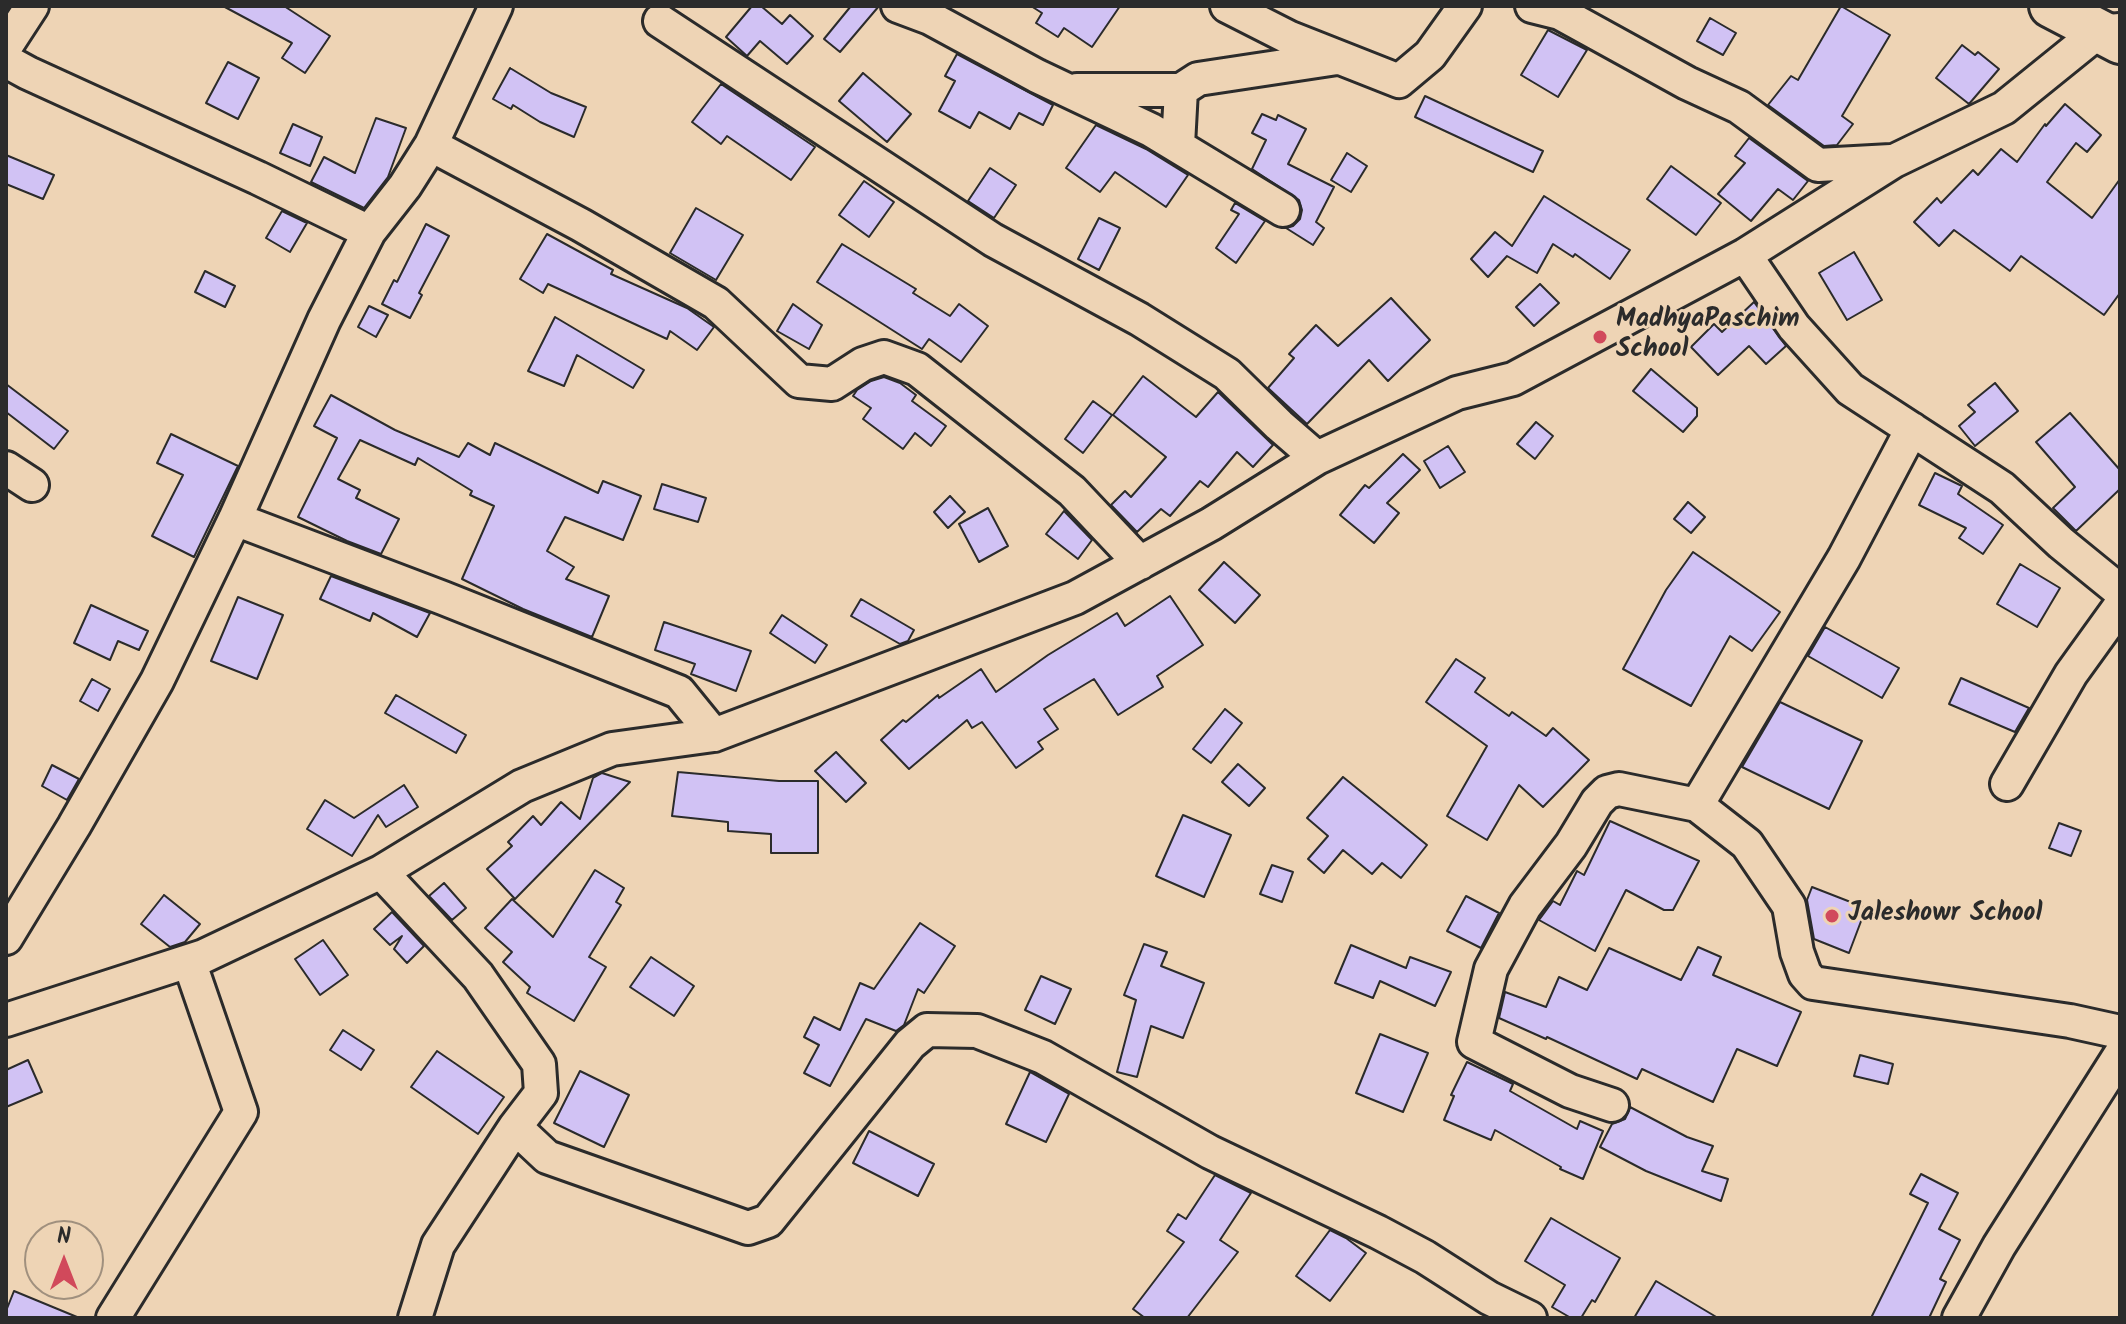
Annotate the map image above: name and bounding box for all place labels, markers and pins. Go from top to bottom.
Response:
place label: MadhyaPaschim School [1616,306,1799,368]
marker: MadhyaPaschim School [1591,328,1609,346]
place label: Jaleshowr School [1848,900,2042,932]
marker: Jaleshowr School [1823,907,1841,925]

